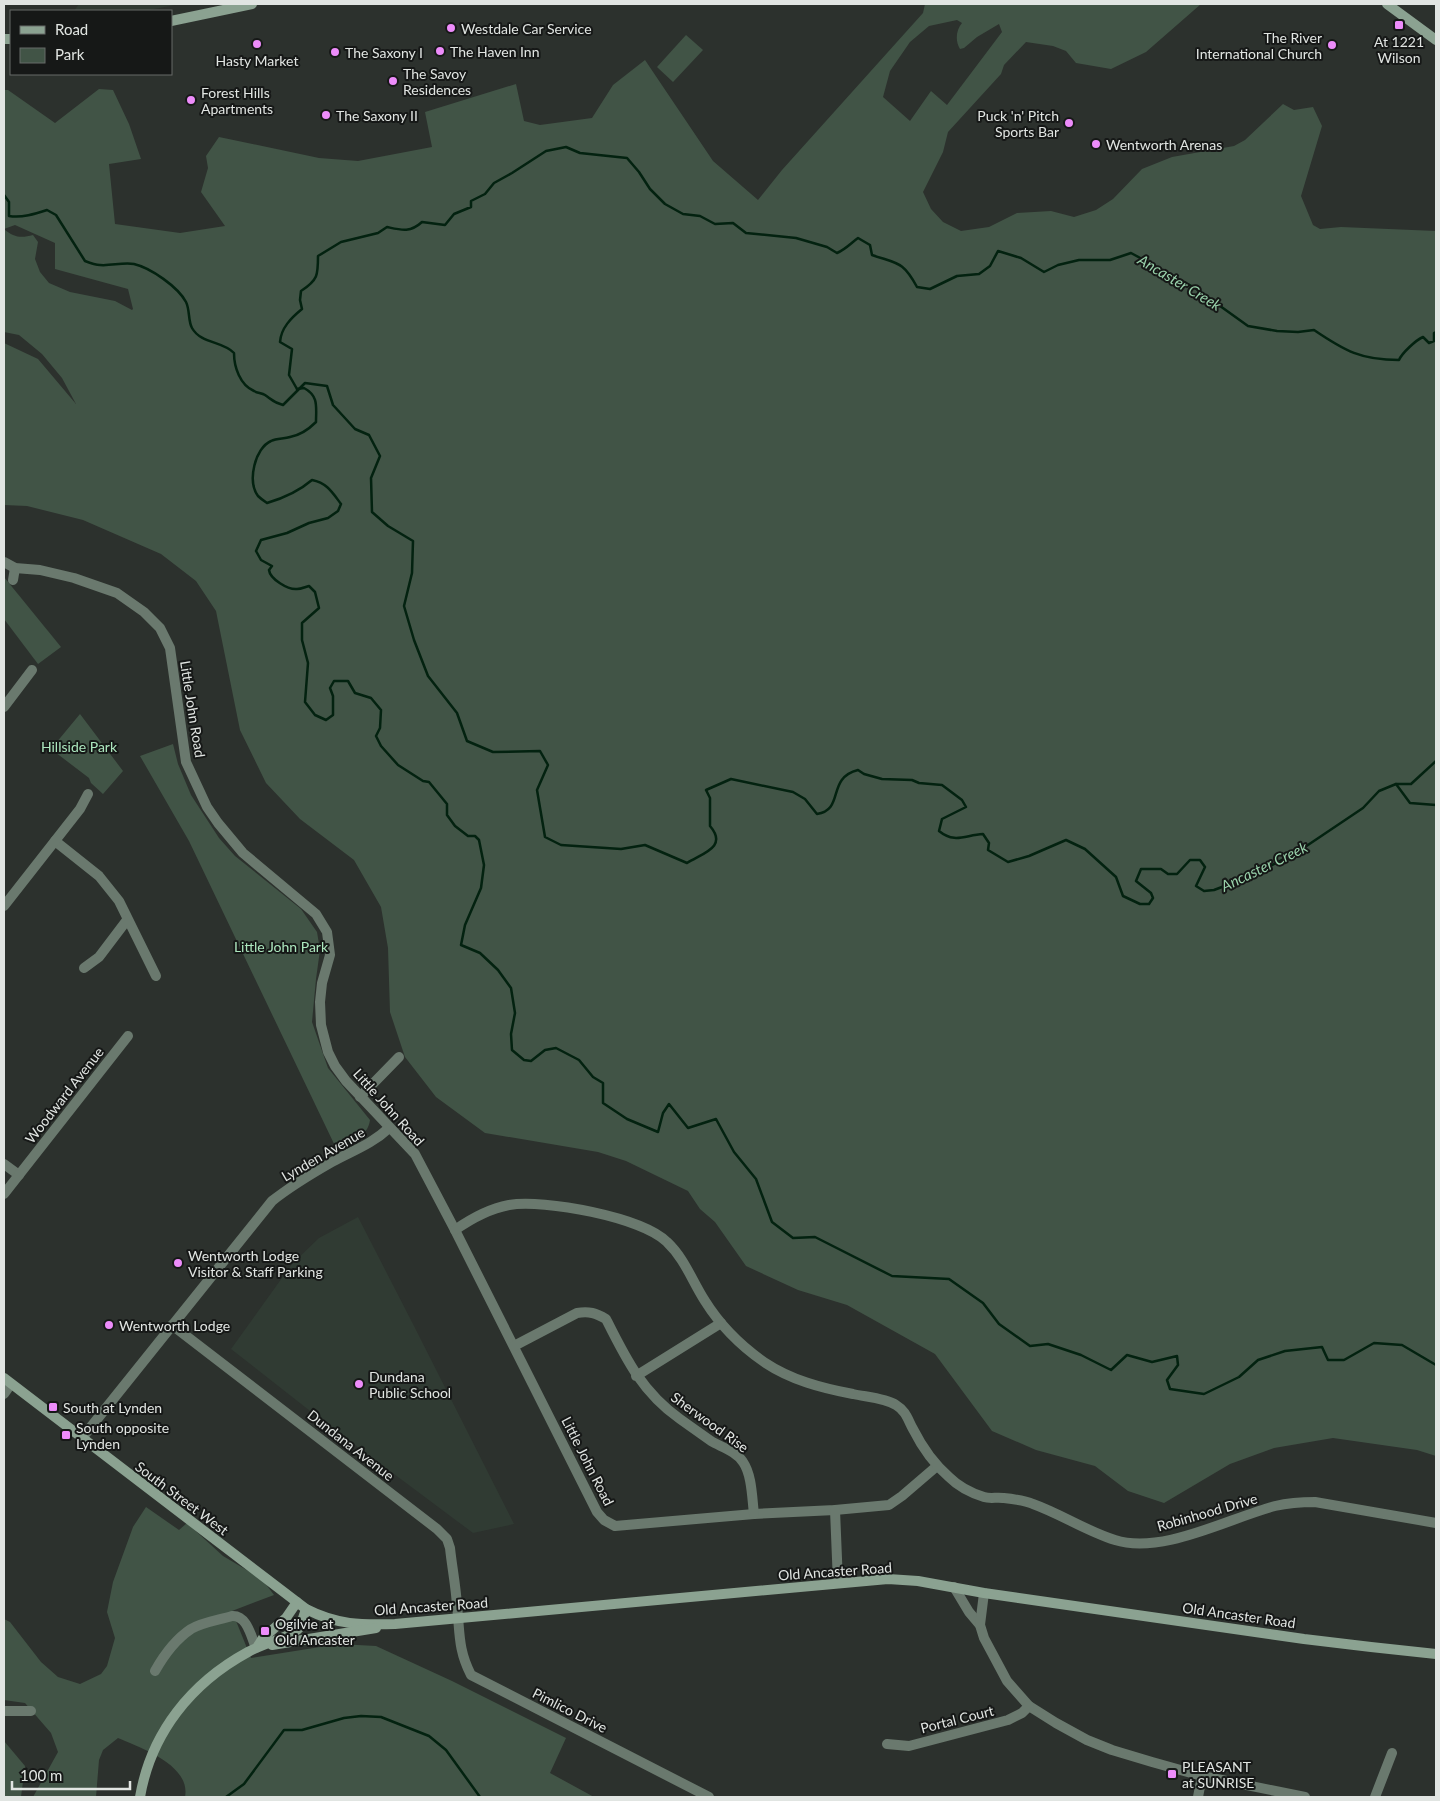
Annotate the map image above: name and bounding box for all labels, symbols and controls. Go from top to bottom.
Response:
legend [10,10,172,75]
marker: At 1221 Wilson [1393,19,1405,31]
text: Road [55,20,88,38]
place label: Westdale Car Service [461,20,592,37]
marker: Westdale Car Service [445,22,457,34]
place label: The River International Church [1196,29,1322,62]
place label: At 1221 Wilson [1374,33,1424,66]
marker: Hasty Market [251,38,263,50]
marker: The River International Church [1326,39,1338,51]
place label: The Haven Inn [450,43,539,60]
place label: The Saxony I [345,44,423,61]
text: Park [55,45,85,63]
marker: The Haven Inn [434,45,446,57]
marker: The Saxony I [329,46,341,58]
place label: Hasty Market [216,52,298,69]
place label: The Savoy Residences [403,65,471,98]
marker: The Savoy Residences [387,75,399,87]
place label: Forest Hills Apartments [201,84,273,117]
marker: Forest Hills Apartments [185,94,197,106]
place label: The Saxony II [336,107,418,124]
place label: Puck 'n' Pitch Sports Bar [977,107,1059,140]
marker: The Saxony II [320,109,332,121]
marker: Puck 'n' Pitch Sports Bar [1063,117,1075,129]
place label: Wentworth Arenas [1106,136,1222,153]
marker: Wentworth Arenas [1090,138,1102,150]
water label: Ancaster Creek [1134,250,1226,314]
street label: Little John Road [177,659,209,759]
park label: Hillside Park [41,738,118,755]
water label: Ancaster Creek [1217,837,1311,895]
park label: Little John Park [234,938,329,955]
street label: Woodward Avenue [21,1044,107,1146]
street label: Little John Road [350,1065,428,1149]
street label: Lynden Avenue [278,1123,368,1185]
place label: Wentworth Lodge Visitor & Staff Parking [188,1247,323,1280]
marker: Wentworth Lodge Visitor & Staff Parking [172,1257,184,1269]
place label: Wentworth Lodge [119,1317,230,1334]
marker: Wentworth Lodge [103,1319,115,1331]
place label: Dundana Public School [369,1368,451,1401]
marker: Dundana Public School [353,1378,365,1390]
street label: Sherwood Rise [668,1388,752,1456]
place label: South at Lynden [63,1399,162,1416]
marker: South at Lynden [47,1401,59,1413]
street label: Dundana Avenue [304,1406,398,1484]
street label: Little John Road [558,1414,618,1508]
place label: South opposite Lynden [76,1419,169,1452]
marker: South opposite Lynden [60,1429,72,1441]
street label: South Street West [132,1457,232,1539]
street label: Robinhood Drive [1155,1490,1259,1534]
street label: Old Ancaster Road [777,1559,893,1583]
street label: Old Ancaster Road [373,1594,489,1618]
street label: Old Ancaster Road [1181,1599,1297,1631]
place label: Ogilvie at Old Ancaster [275,1615,355,1648]
marker: Ogilvie at Old Ancaster [259,1625,271,1637]
street label: Pimlico Drive [530,1684,610,1736]
street label: Portal Court [919,1702,995,1736]
scale bar [12,1758,130,1790]
place label: PLEASANT at SUNRISE [1182,1758,1254,1791]
text: 100 m [20,1766,62,1784]
marker: PLEASANT at SUNRISE [1166,1768,1178,1780]

